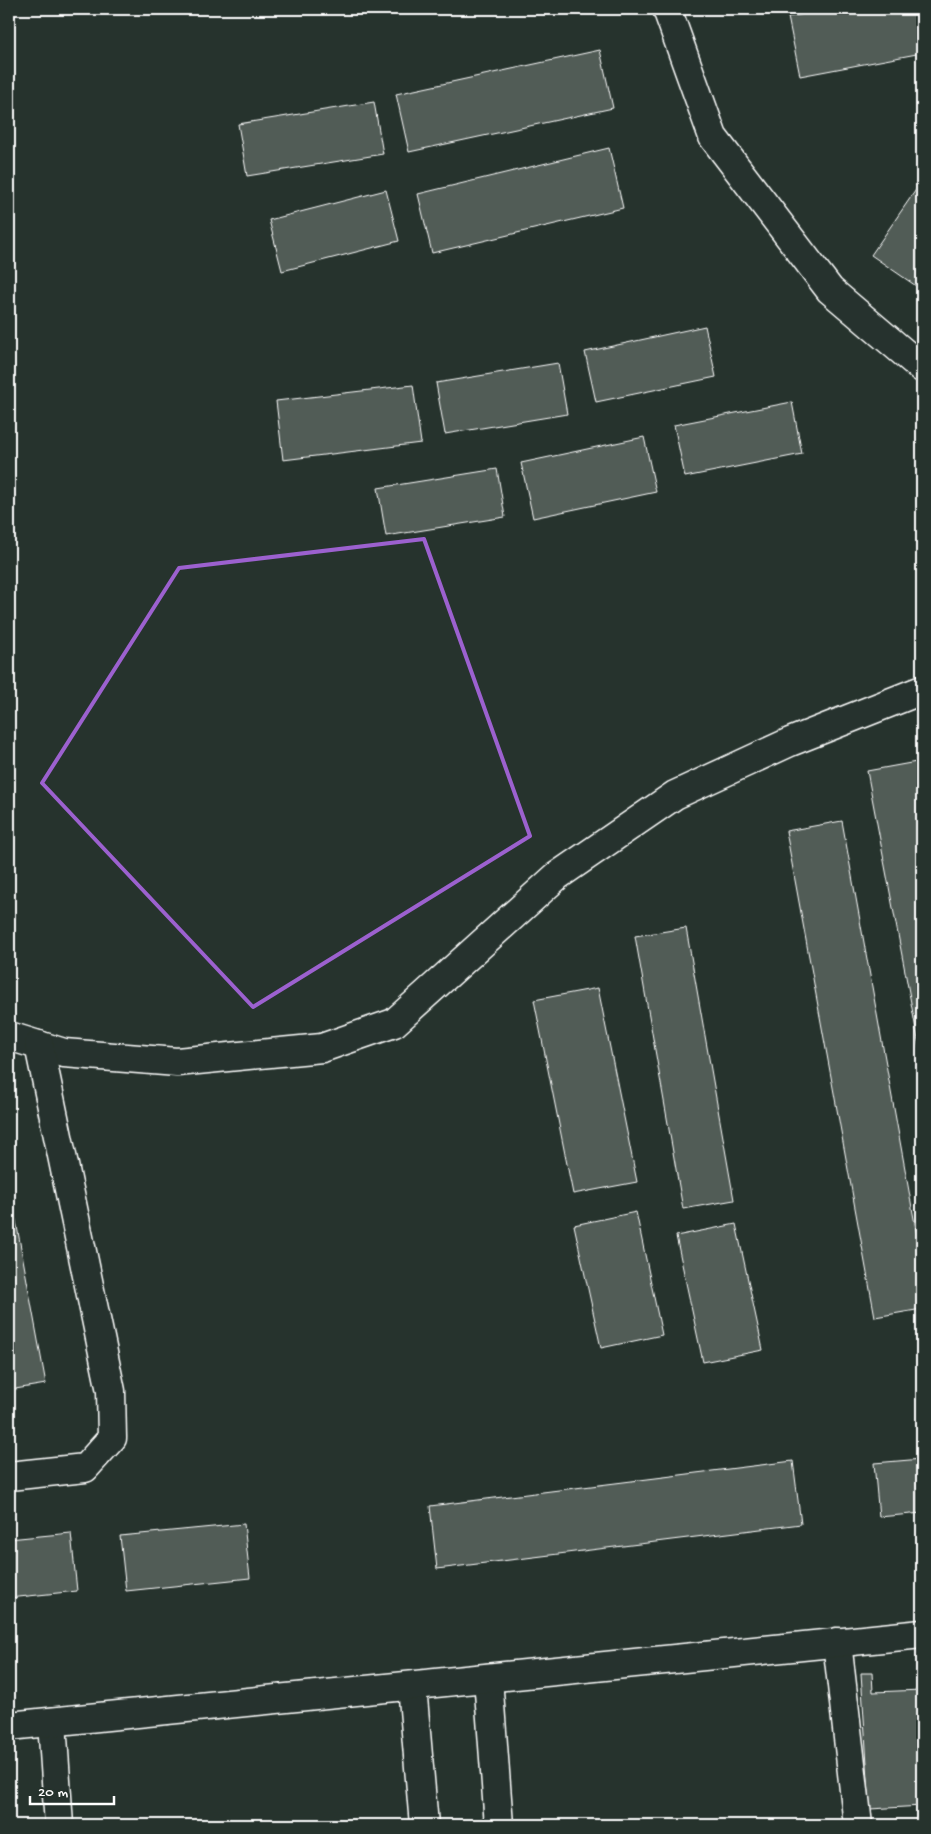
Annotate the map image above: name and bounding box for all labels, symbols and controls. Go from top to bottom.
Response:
scale bar [30,1774,114,1806]
text: 20 m [38,1784,68,1802]

